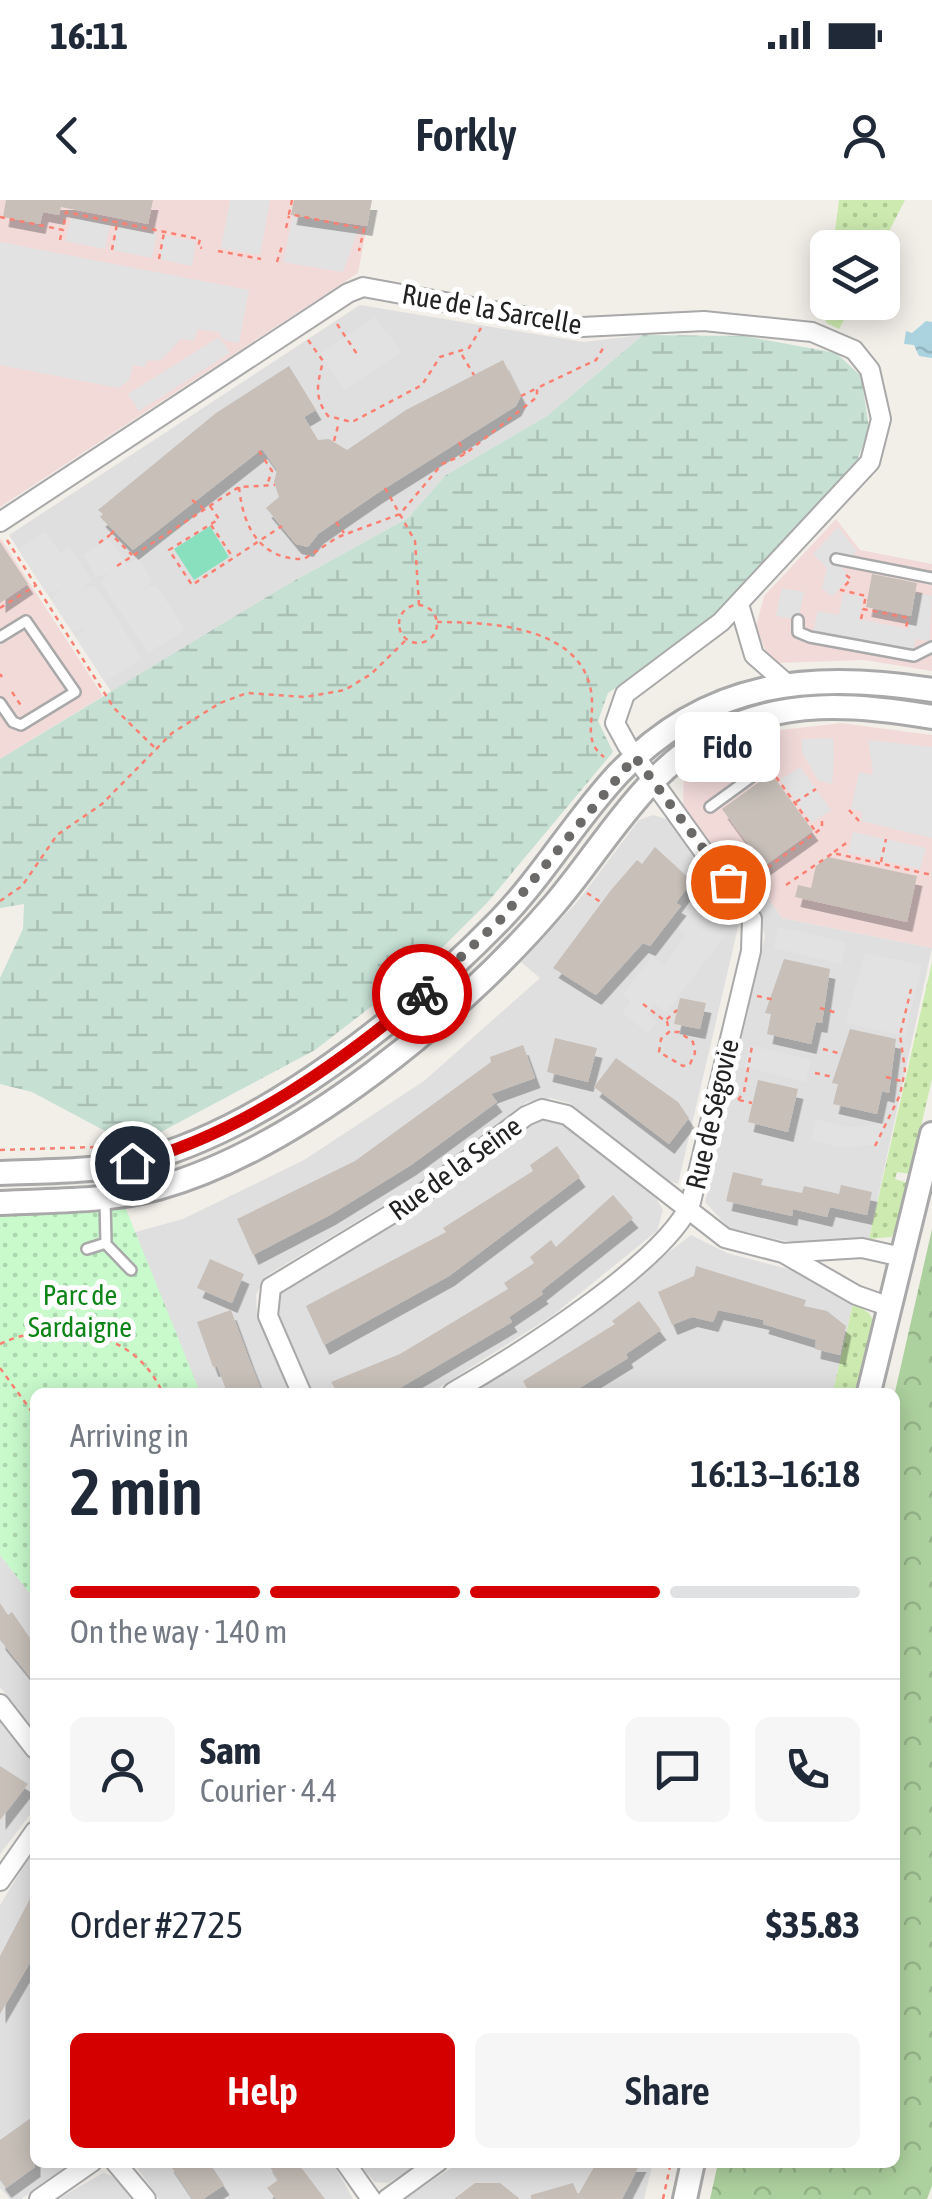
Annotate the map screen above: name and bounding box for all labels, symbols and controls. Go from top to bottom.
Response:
text: 16:11 [50,14,128,57]
icon: back [40,108,95,163]
icon: person [837,108,892,163]
text: Forkly [415,109,517,161]
map controls [810,230,900,320]
button: layers [810,230,900,320]
street label: Rue de la Sarcelle [400,277,584,341]
callout: Fido [676,712,780,782]
text: Fido [702,728,753,765]
pin [686,840,771,925]
icon: bag [701,855,756,910]
courier [372,944,472,1044]
icon: bike [395,967,450,1022]
street label: Rue de Ségovie [679,1036,745,1192]
street label: Rue de la Seine [383,1109,527,1227]
pin [90,1121,175,1206]
icon: home [105,1136,160,1191]
park label: Parc de Sardaigne [28,1279,132,1343]
text: Arriving in [70,1417,189,1454]
text: 16:13–16:18 [690,1452,860,1495]
text: 2 min [70,1454,203,1529]
text: On the way · 140 m [70,1613,287,1650]
button: person [70,1717,175,1822]
button: chat [625,1717,730,1822]
button: phone [755,1717,860,1822]
text: Sam [200,1729,261,1772]
text: Courier · 4.4 [200,1772,337,1809]
text: Order #2725 [70,1903,243,1946]
text: $35.83 [766,1903,860,1946]
button: Help [70,2033,455,2148]
button: Share [475,2033,860,2148]

